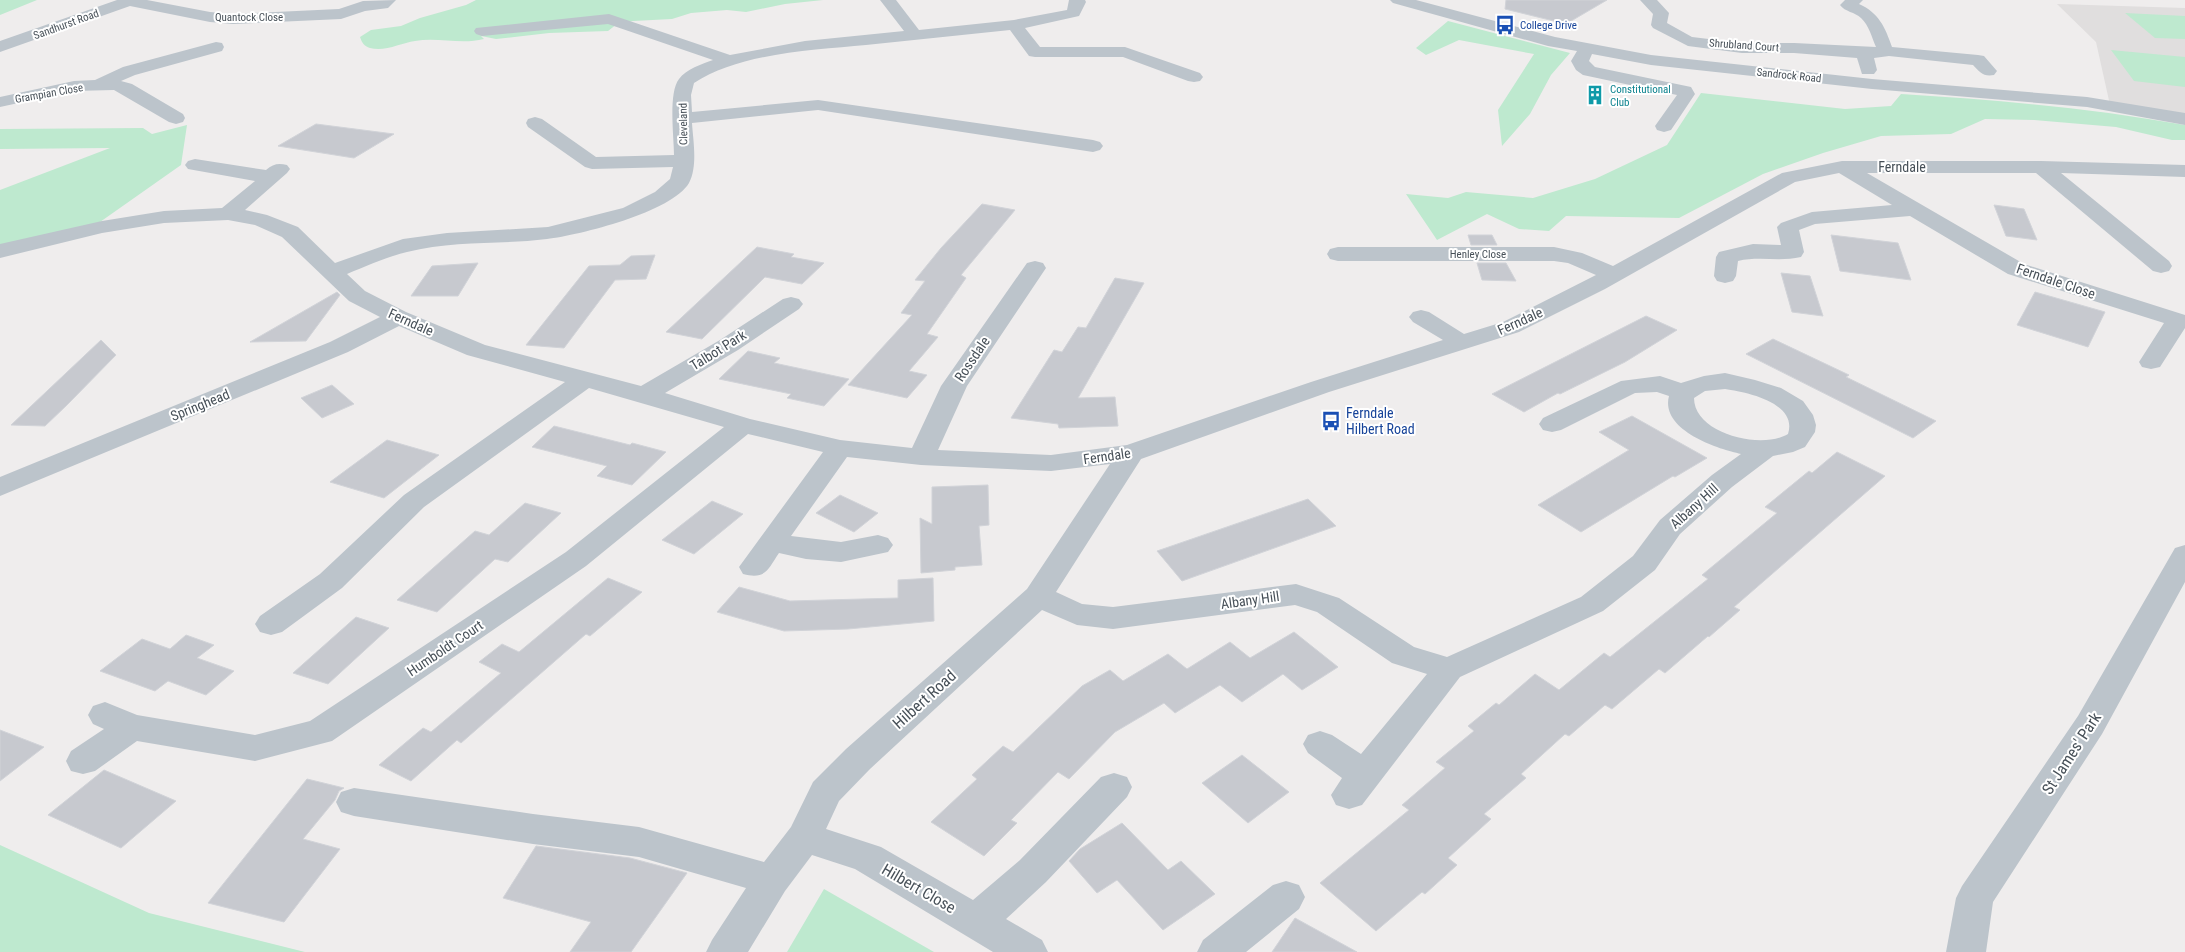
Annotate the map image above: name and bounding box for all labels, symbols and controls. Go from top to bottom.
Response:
street label: Sandhurst Road [32,7,101,42]
street label: Quantock Close [215,11,283,24]
bus stop icon: College Drive [1494,14,1516,36]
place label: College Drive [1520,19,1577,32]
street label: Shrubland Court [1709,37,1779,54]
street label: Sandrock Road [1756,66,1822,85]
street label: Grampian Close [14,81,84,106]
place label: Constitutional Club [1610,83,1671,109]
building icon: Constitutional Club [1584,84,1606,106]
street label: Cleveland [677,103,690,145]
street label: Ferndale [1878,159,1926,175]
street label: Henley Close [1450,248,1506,261]
street label: Ferndale Close [2015,260,2098,302]
street label: Ferndale [1495,304,1545,338]
street label: Ferndale [386,305,436,339]
street label: Talbot Park [687,326,749,373]
street label: Rossdale [951,333,993,384]
street label: Springhead [168,386,232,424]
place label: Ferndale Hilbert Road [1346,405,1415,437]
bus stop icon: Ferndale Hilbert Road [1320,410,1342,432]
street label: Ferndale [1082,445,1132,467]
street label: Albany Hill [1667,480,1721,532]
street label: Albany Hill [1220,588,1280,612]
street label: Humboldt Court [404,617,486,679]
street label: Hilbert Road [889,666,960,733]
street label: St James' Park [2038,708,2105,798]
street label: Hilbert Close [879,860,959,917]

